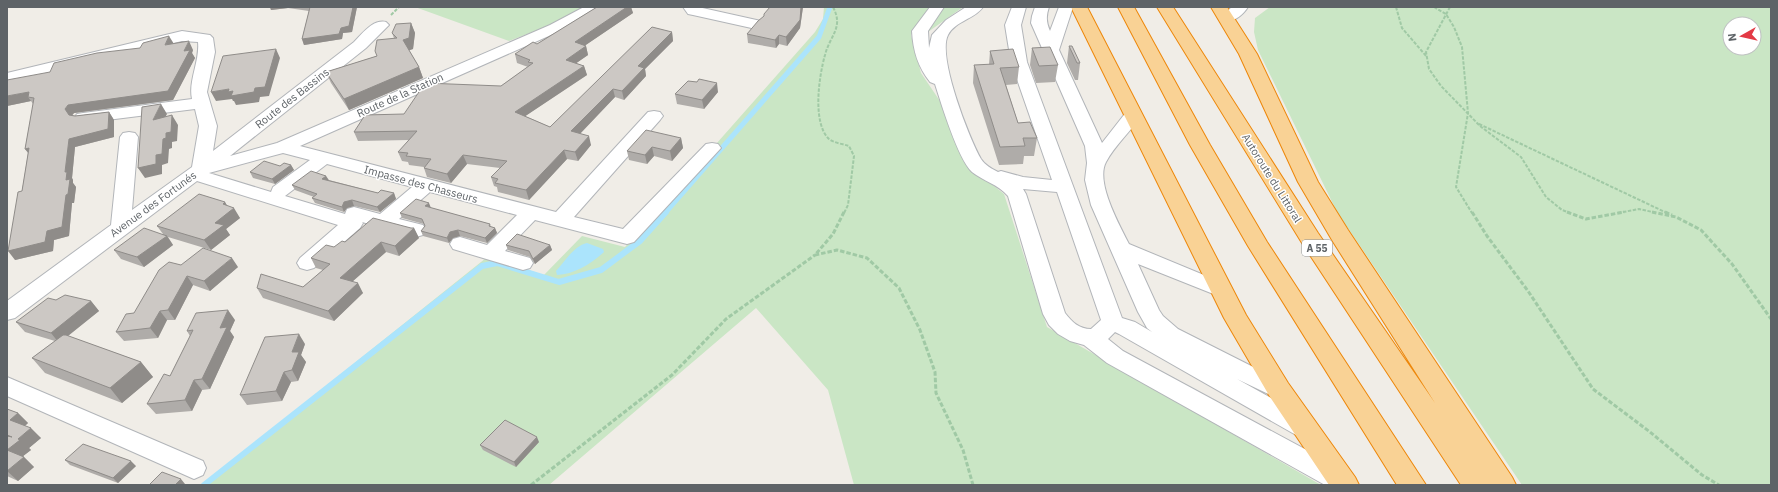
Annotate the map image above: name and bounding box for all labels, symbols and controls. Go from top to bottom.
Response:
north arrow [1722,16,1762,56]
text: N [1725,32,1740,42]
street label: Route des Bassins [252,65,332,131]
street label: Route de la Station [355,70,445,120]
street label: Autoroute du Littoral [1239,131,1305,225]
street label: Impasse des Chasseurs [363,162,479,206]
street label: Avenue des Fortunés [107,168,199,240]
road number: A 55 [1302,240,1332,256]

